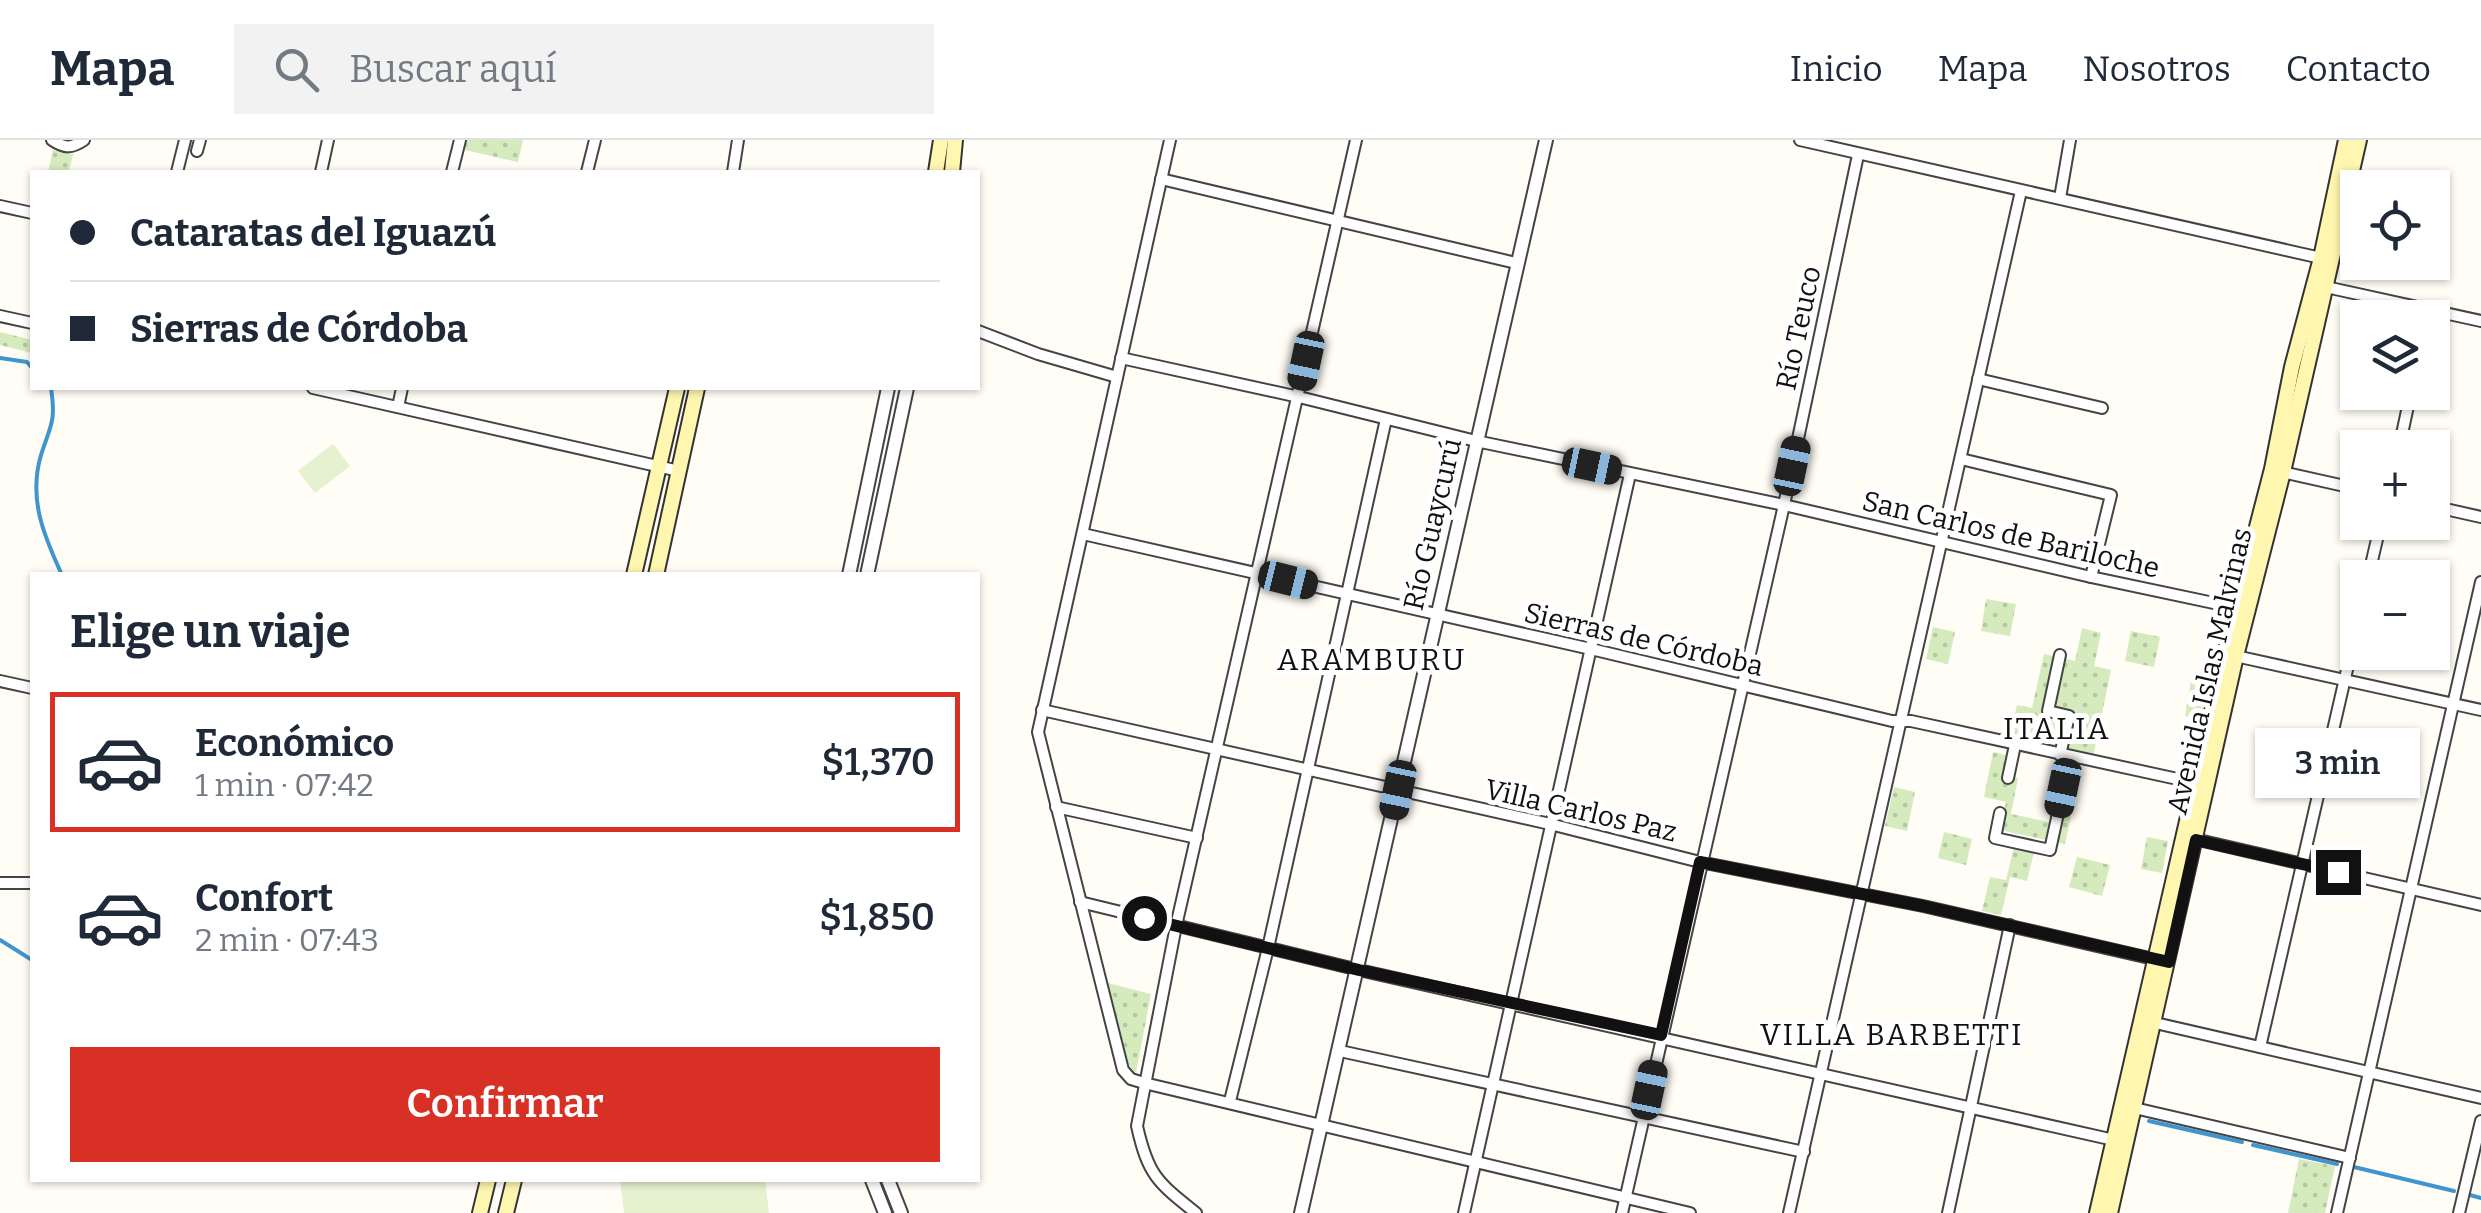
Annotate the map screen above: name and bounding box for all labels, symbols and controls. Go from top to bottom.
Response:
search box [234,24,934,114]
text: Mapa [50,40,174,98]
icon: search [269,42,324,97]
text: Buscar aquí [349,46,557,92]
text: Inicio [1790,48,1883,90]
text: Mapa [1938,48,2028,90]
text: Nosotros [2083,48,2231,90]
text: Contacto [2286,48,2431,90]
map controls [2340,170,2450,670]
button: locate [2340,170,2450,280]
text: Cataratas del Iguazú [130,210,496,256]
street label: Río Teuco [1769,263,1828,393]
button: layers [2340,300,2450,410]
text: Sierras de Córdoba [130,306,468,352]
car [1285,329,1327,393]
button: + [2340,430,2450,540]
car [1771,434,1813,498]
street label: Río Guaycurú [1397,435,1468,613]
car [1560,445,1624,487]
street label: San Carlos de Bariloche [1859,484,2163,585]
street label: Avenida Islas Malvinas [2160,525,2258,817]
car [1255,558,1321,602]
button: − [2340,560,2450,670]
street label: Sierras de Córdoba [1521,596,1767,683]
text: Elige un viaje [70,605,350,659]
district label: ARAMBURU [1277,642,1467,678]
district label: ITALIA [2003,711,2111,747]
icon: car [75,717,165,807]
text: Económico [195,720,394,766]
callout: 3 min [2256,727,2420,797]
text: $1,370 [821,739,935,785]
text: 3 min [2295,744,2380,782]
car [2042,756,2084,820]
car [1377,758,1419,822]
text: 1 min · 07:42 [195,766,374,804]
street label: Villa Carlos Paz [1482,772,1680,849]
route end [2316,850,2361,895]
icon: car [75,872,165,962]
text: Confort [195,875,333,921]
text: $1,850 [819,894,935,940]
route start [1122,896,1167,941]
text: 2 min · 07:43 [195,921,379,959]
district label: VILLA BARBETTI [1760,1017,2024,1053]
button: Confirmar [70,1047,940,1162]
car [1628,1058,1670,1122]

